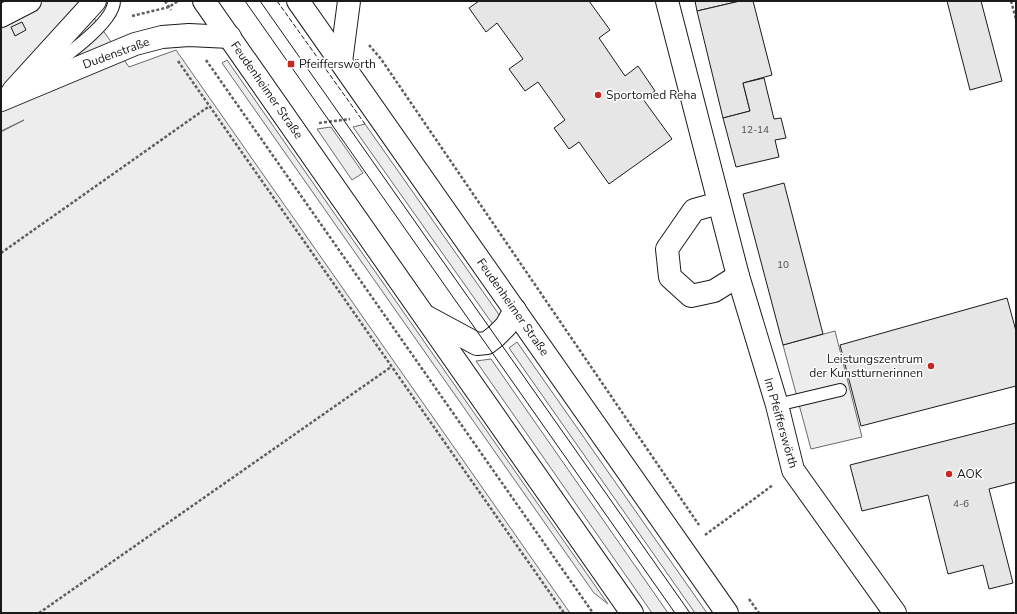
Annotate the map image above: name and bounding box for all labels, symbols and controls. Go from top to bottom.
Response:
street label: Dudenstraße [80,33,152,73]
street label: Feudenheimer Straße [227,38,307,142]
place label: Pfeifferswörth [299,56,376,72]
marker: Pfeifferswörth [286,59,296,69]
place label: Sportomed Reha [606,87,697,103]
marker: Sportomed Reha [593,90,603,100]
house number: 12-14 [741,123,769,137]
street label: Feudenheimer Straße [473,255,553,359]
house number: 10 [777,258,789,272]
place label: Leistungszentrum der Kunstturnerinnen [809,351,923,381]
marker: Leistungszentrum der Kunstturnerinnen [926,361,936,371]
street label: Im Pfeifferswörth [760,376,802,470]
place label: AOK [957,466,983,482]
marker: AOK [944,469,954,479]
house number: 4-6 [953,497,969,511]

